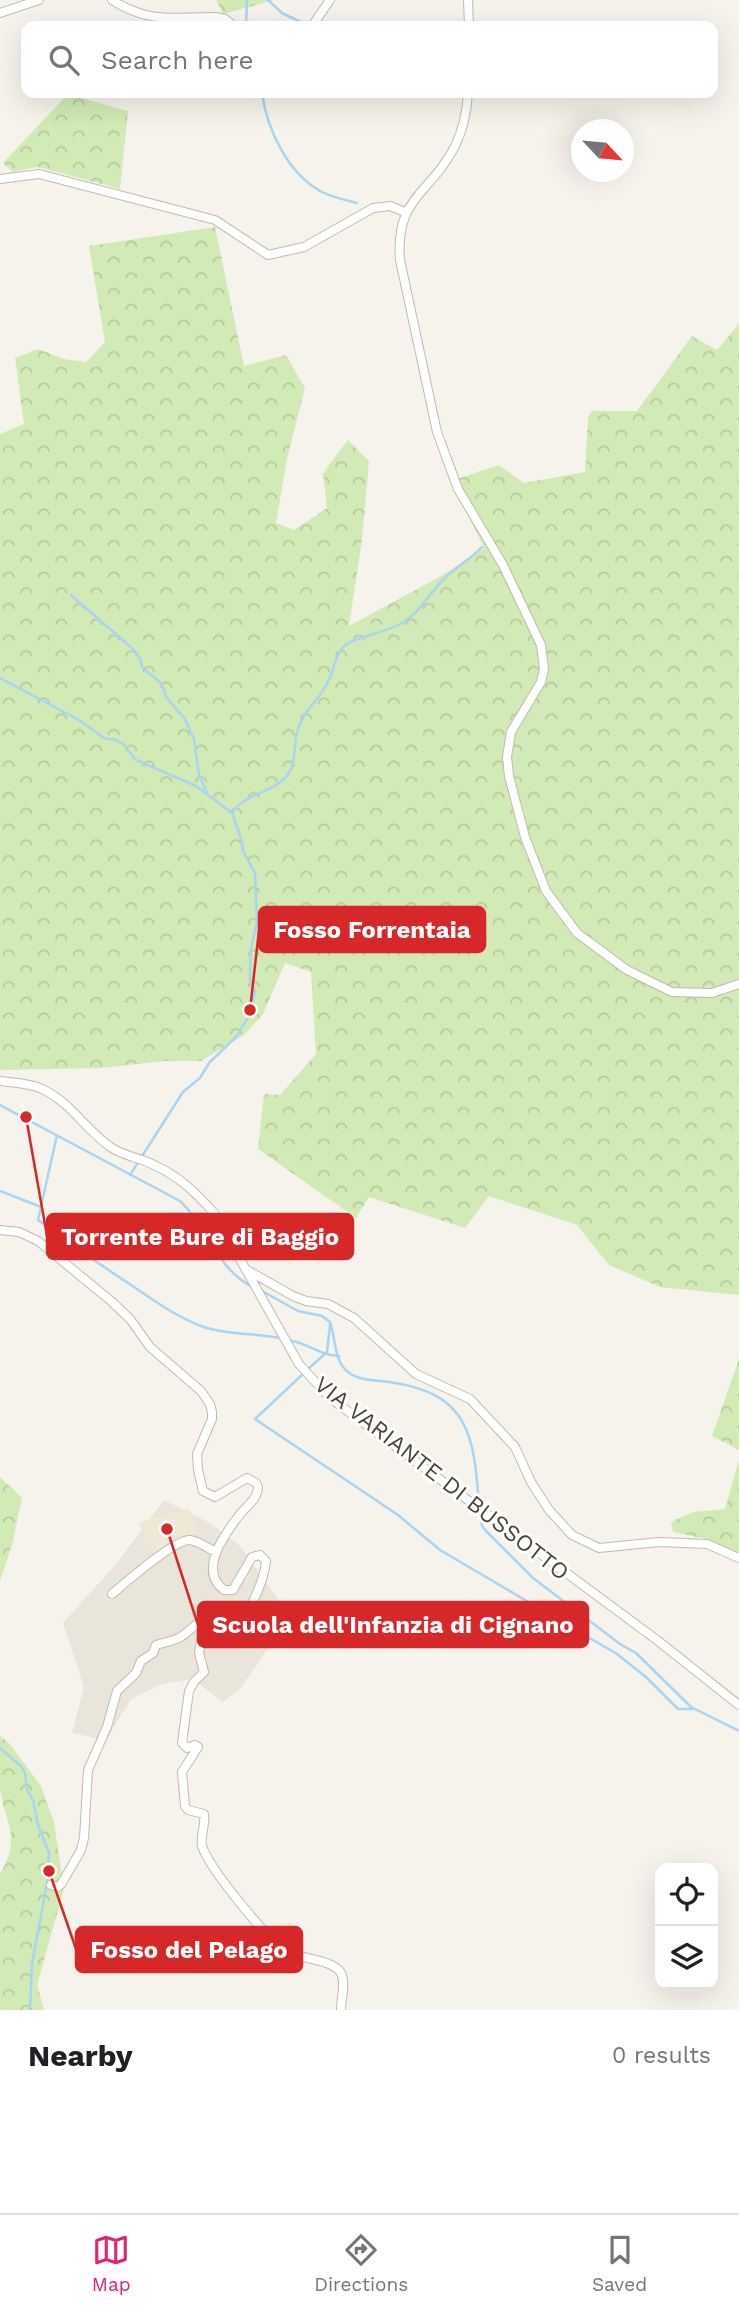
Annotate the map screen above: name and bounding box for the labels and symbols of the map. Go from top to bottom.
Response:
north arrow [571,119,634,182]
callout: Fosso Forrentaia [259,907,485,952]
text: Fosso Forrentaia [273,916,471,944]
callout: Torrente Bure di Baggio [47,1214,353,1259]
text: Torrente Bure di Baggio [61,1223,339,1251]
street label: VIA VARIANTE DI BUSSOTTO [309,1371,574,1586]
callout: Scuola dell'Infanzia di Cignano [198,1602,588,1647]
text: Scuola dell'Infanzia di Cignano [212,1611,574,1639]
callout: Fosso del Pelago [76,1927,302,1972]
text: Fosso del Pelago [90,1936,288,1964]

